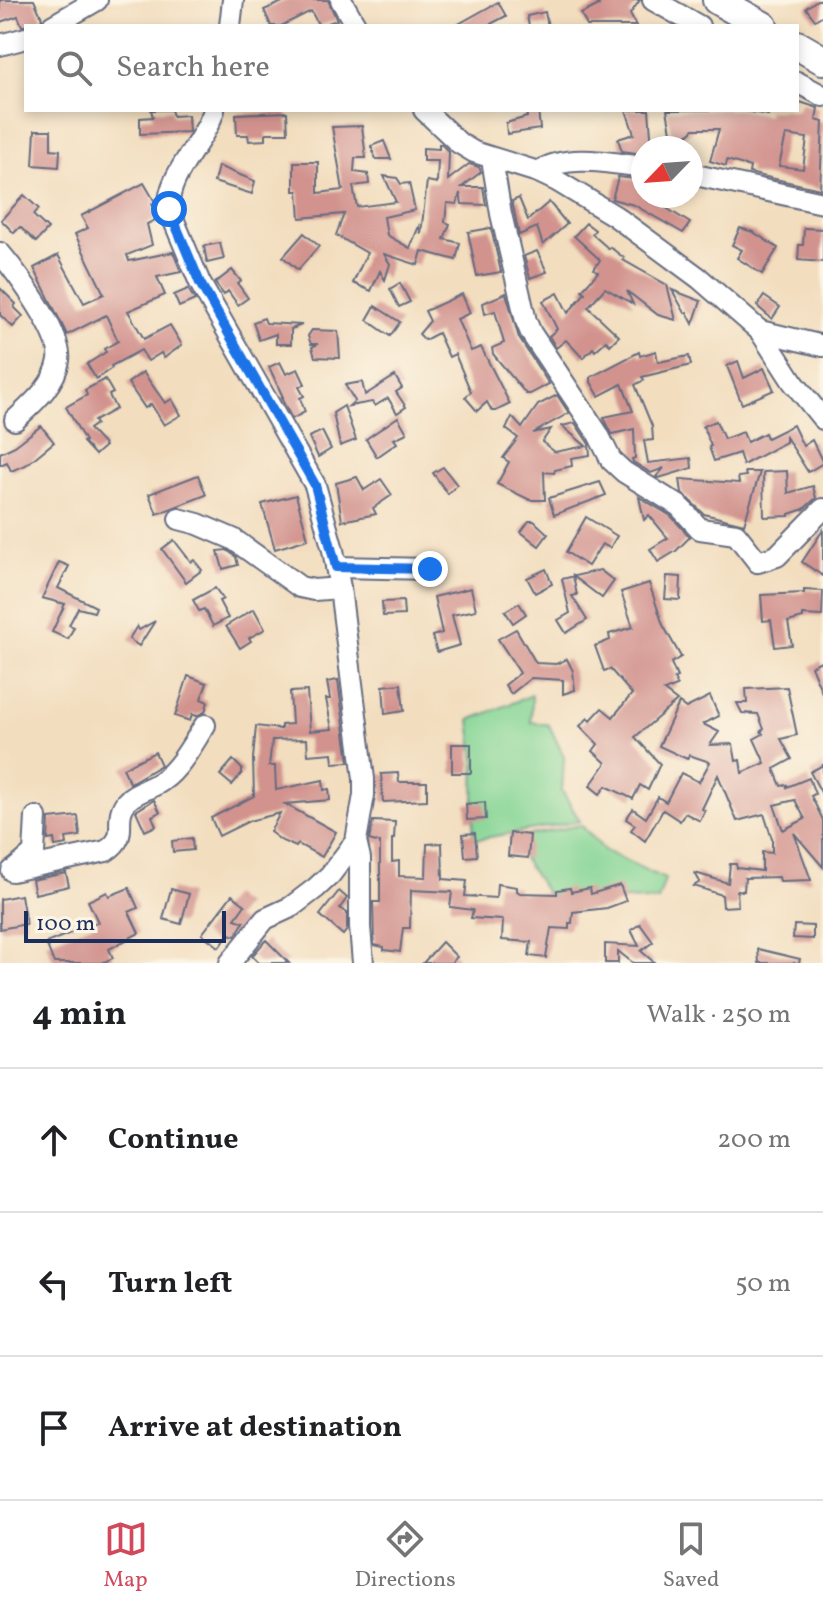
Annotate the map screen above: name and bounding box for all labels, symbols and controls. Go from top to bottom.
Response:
search box [24,24,799,112]
icon: search [52,46,96,90]
text: Search here [116,47,270,89]
north arrow [631,136,703,208]
route start [151,191,187,227]
route end [412,551,448,587]
scale bar [24,907,226,943]
text: 100 m [36,909,95,940]
text: 4 min [32,992,127,1039]
text: Walk · 250 m [647,997,791,1033]
icon: ahead [32,1118,76,1162]
text: Continue [108,1119,239,1161]
text: 200 m [717,1122,791,1158]
icon: left [32,1262,76,1306]
text: Turn left [108,1263,232,1305]
text: 50 m [735,1266,791,1302]
icon: arrive [32,1406,76,1450]
text: Arrive at destination [108,1407,402,1449]
tab: Map [104,1517,148,1596]
tab: Directions [355,1517,456,1596]
tab: Saved [663,1517,719,1596]

